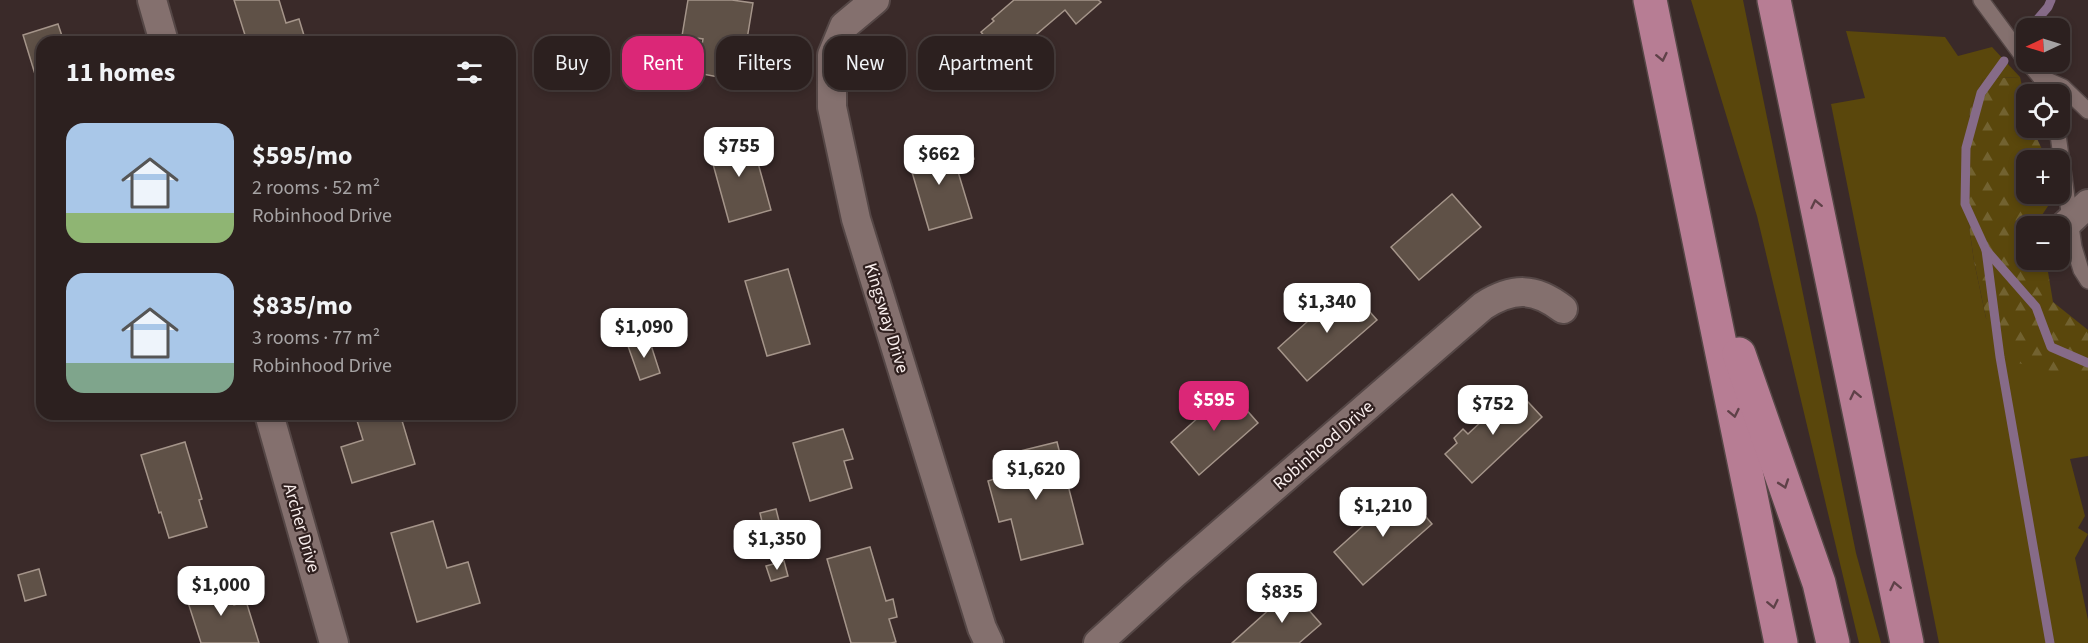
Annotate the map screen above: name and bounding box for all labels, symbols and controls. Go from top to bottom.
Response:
north arrow [2016,18,2070,72]
map controls [2016,18,2070,270]
chip: Buy [534,36,610,90]
chip: Rent [622,36,704,90]
chip: Filters [716,36,812,90]
chip: New [824,36,906,90]
chip: Apartment [918,36,1054,90]
one-way arrow [1655,52,1668,62]
text: 11 homes [66,54,175,91]
icon: filters [453,56,486,89]
button: locate [2016,84,2070,138]
pin: $755 [703,127,775,178]
text: $755 [718,132,760,160]
pin: $662 [903,135,975,186]
text: $595/mo [252,137,352,174]
text: $662 [918,140,960,168]
icon: home [114,147,186,219]
button: + [2016,150,2070,204]
text: 2 rooms · 52 m² [252,174,380,202]
one-way arrow [1810,199,1823,209]
text: Robinhood Drive [252,202,392,230]
button: − [2016,216,2070,270]
street label: Kingsway Drive [858,260,915,376]
pin: $1,340 [1278,283,1376,334]
text: $835/mo [252,287,352,324]
text: $1,340 [1298,288,1356,316]
icon: home [114,297,186,369]
pin: $1,090 [595,308,693,359]
text: $1,090 [615,313,673,341]
text: 3 rooms · 77 m² [252,324,380,352]
text: Robinhood Drive [252,352,392,380]
pin: $595 [1178,381,1250,432]
pin: $752 [1457,385,1529,436]
text: $595 [1193,386,1235,414]
text: $752 [1472,390,1514,418]
one-way arrow [1849,390,1862,400]
street label: Robinhood Drive [1268,395,1379,496]
one-way arrow [1727,408,1740,418]
pin: $1,620 [987,450,1085,501]
text: $1,620 [1007,455,1065,483]
one-way arrow [1777,478,1790,489]
street label: Archer Drive [277,481,326,576]
pin: $1,210 [1334,487,1432,538]
text: $1,210 [1354,492,1412,520]
pin: $1,350 [728,520,826,571]
text: $1,350 [748,525,806,553]
pin: $1,000 [172,566,270,617]
text: $1,000 [192,571,250,599]
pin: $835 [1246,573,1318,624]
text: $835 [1261,578,1303,606]
one-way arrow [1889,581,1902,591]
one-way arrow [1766,599,1779,609]

